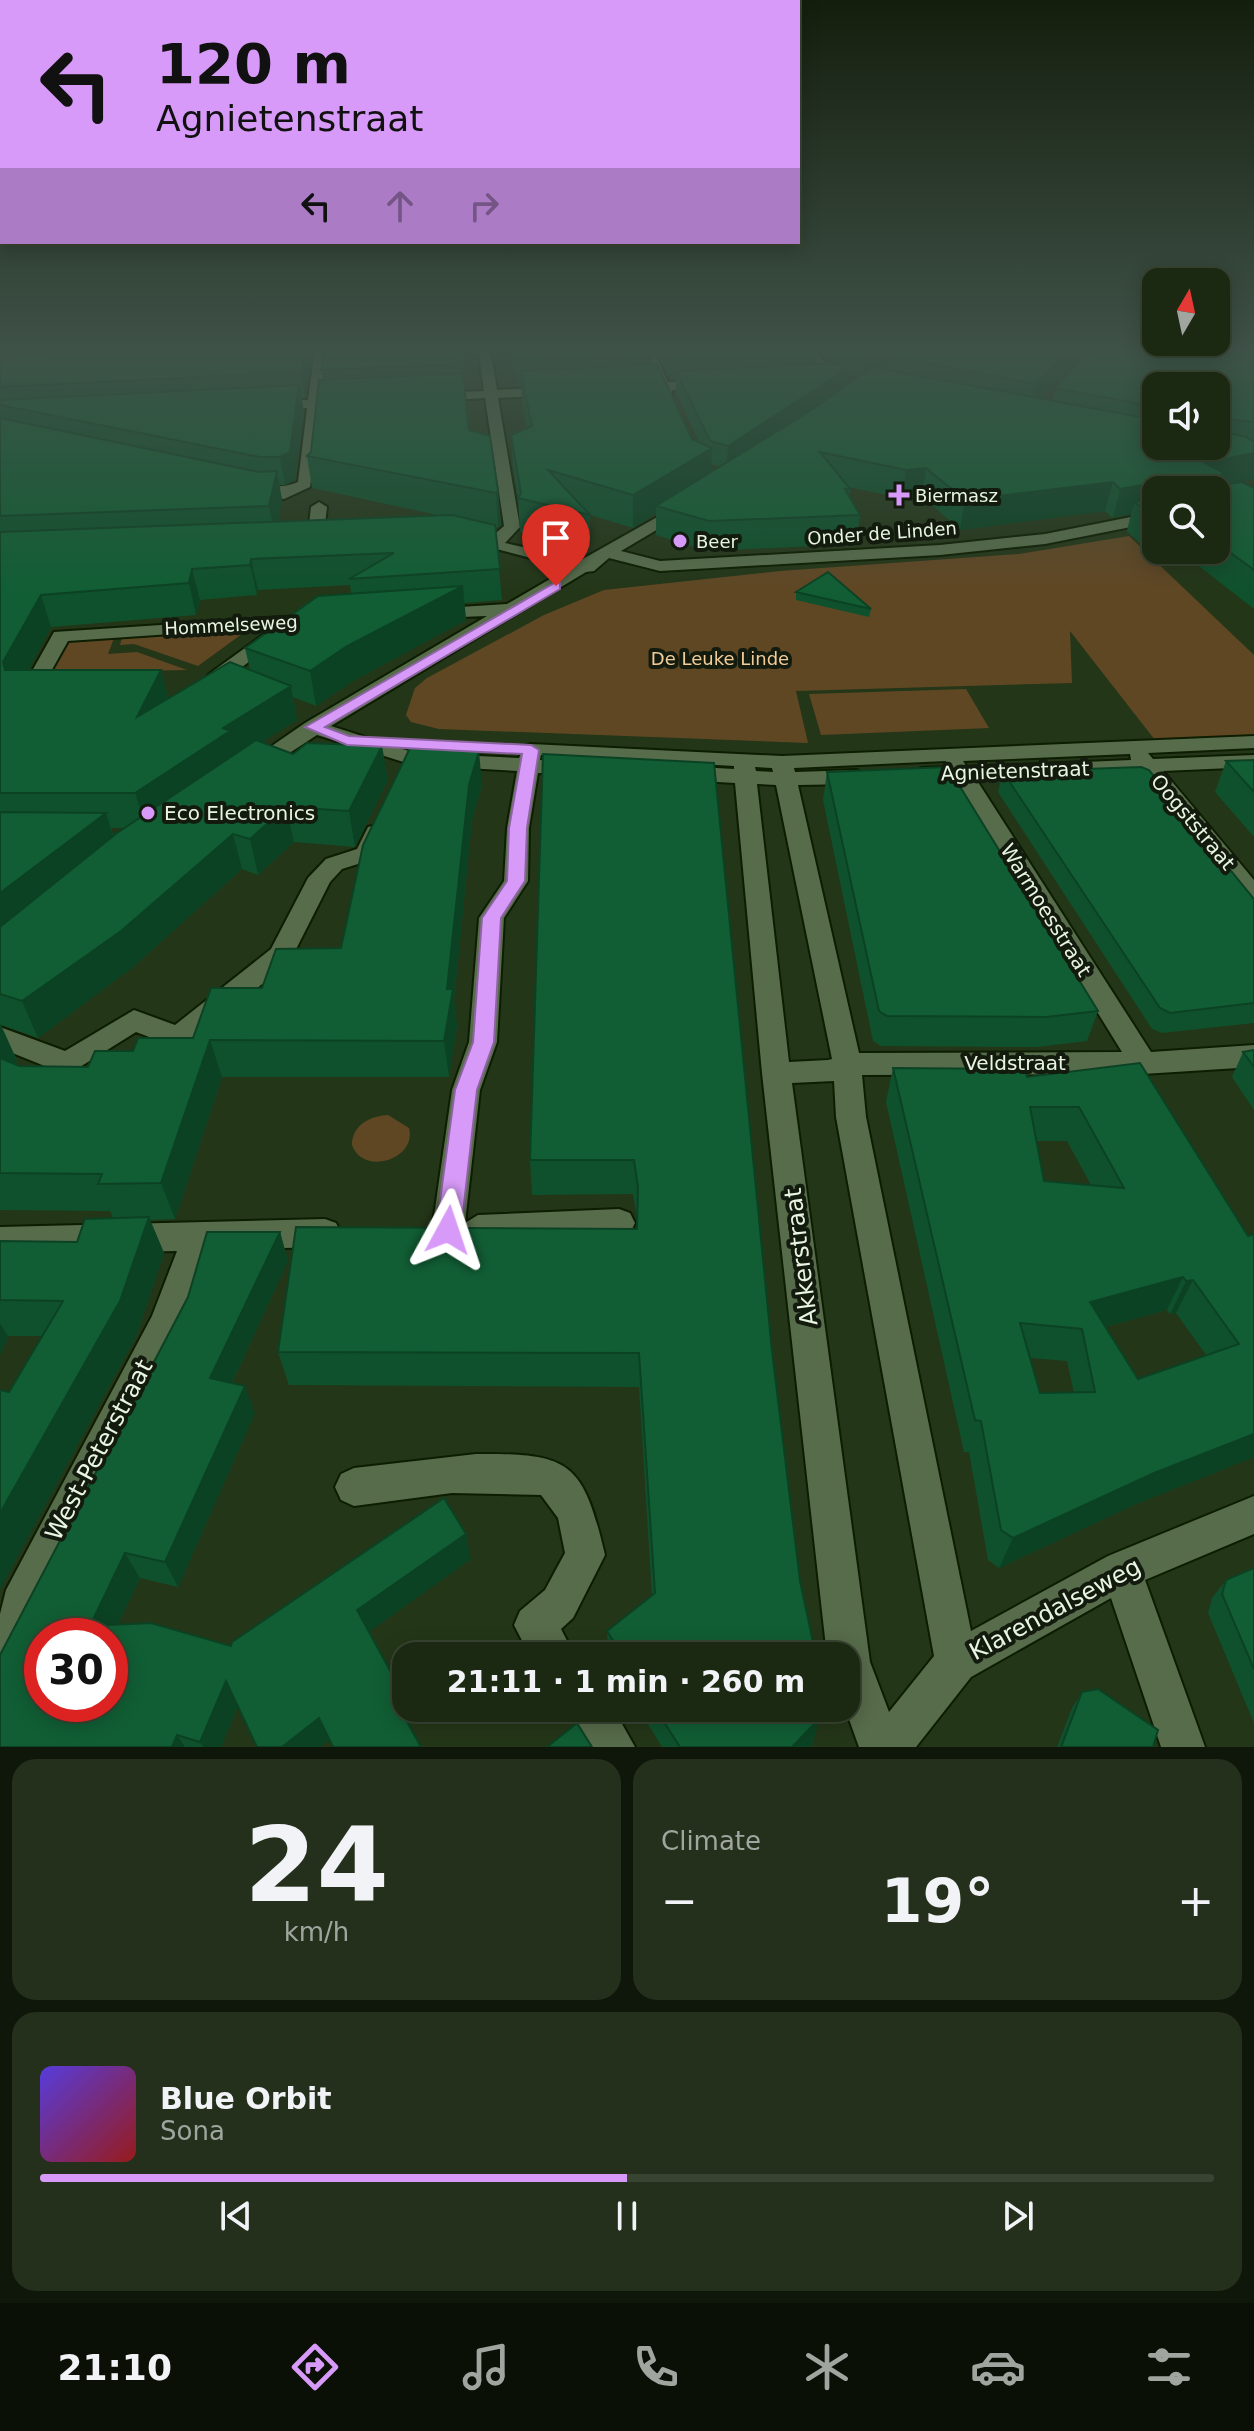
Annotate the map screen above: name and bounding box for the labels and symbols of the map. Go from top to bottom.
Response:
north arrow [1142,268,1230,356]
place label: Biermasz [915,485,998,506]
marker: Biermasz [890,486,908,504]
pin [522,504,590,586]
street label: Onder de Linden [807,517,957,549]
place label: Beer [696,531,738,552]
marker: Beer [671,532,689,550]
street label: Hommelseweg [164,611,298,639]
park label: De Leuke Linde [651,648,789,669]
street label: Agnietenstraat [940,756,1090,786]
street label: Oogststraat [1146,769,1240,875]
place label: Eco Electronics [164,801,315,825]
marker: Eco Electronics [139,804,157,822]
street label: Warmoesstraat [996,839,1097,981]
street label: Veldstraat [964,1051,1066,1075]
street label: Akkerstraat [779,1187,823,1327]
position arrow [406,1188,490,1272]
street label: West-Peterstraat [40,1355,158,1545]
street label: Klarendalseweg [965,1552,1145,1666]
speed limit sign: 30 [24,1618,128,1722]

